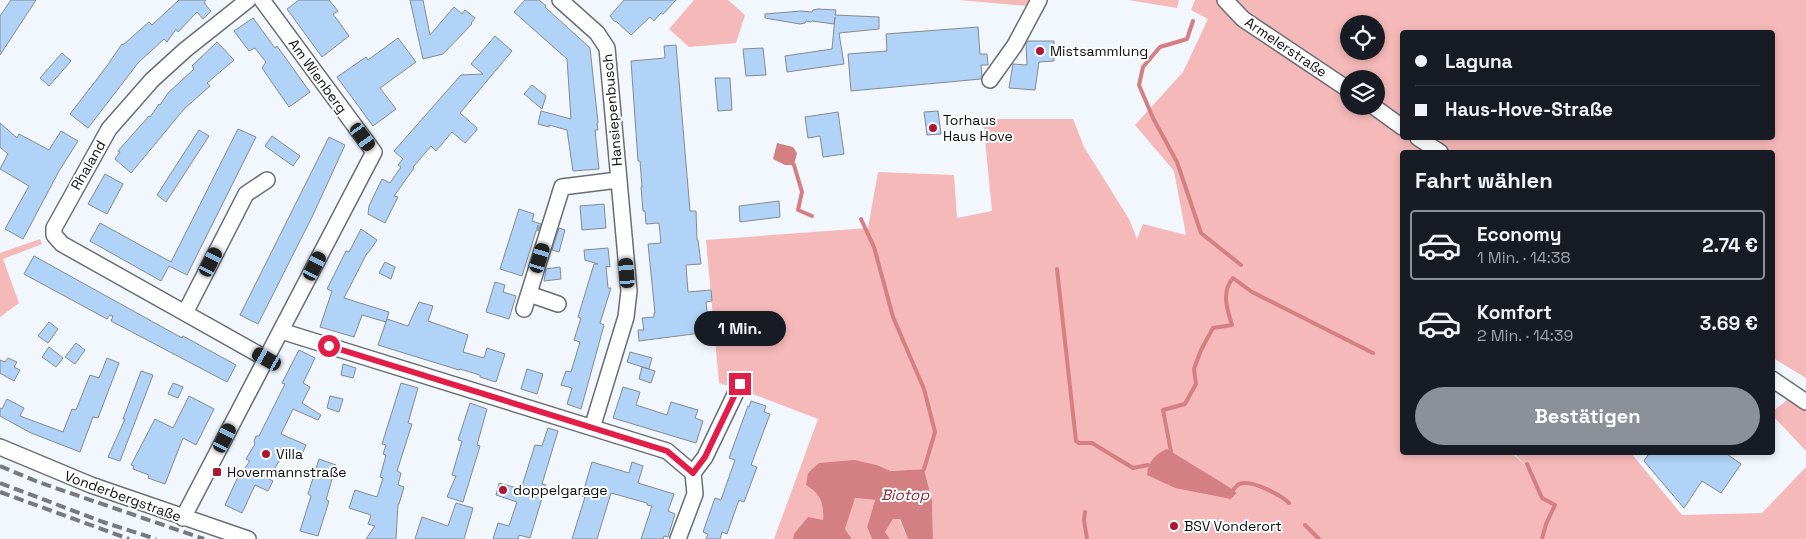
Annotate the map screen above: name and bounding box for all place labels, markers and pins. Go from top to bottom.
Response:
place label: Mistsammlung [1050,42,1148,60]
marker: Mistsammlung [1034,45,1046,57]
place label: Torhaus Haus Hove [943,111,1013,145]
marker: Torhaus Haus Hove [927,122,939,134]
place label: Villa [276,445,303,463]
marker: Villa [260,448,272,460]
place label: Hovermannstraße [227,463,346,481]
marker: Hovermannstraße [211,466,223,478]
place label: doppelgarage [513,481,608,499]
marker: doppelgarage [497,484,509,496]
place label: BSV Vonderort [1184,517,1282,535]
marker: BSV Vonderort [1168,520,1180,532]

